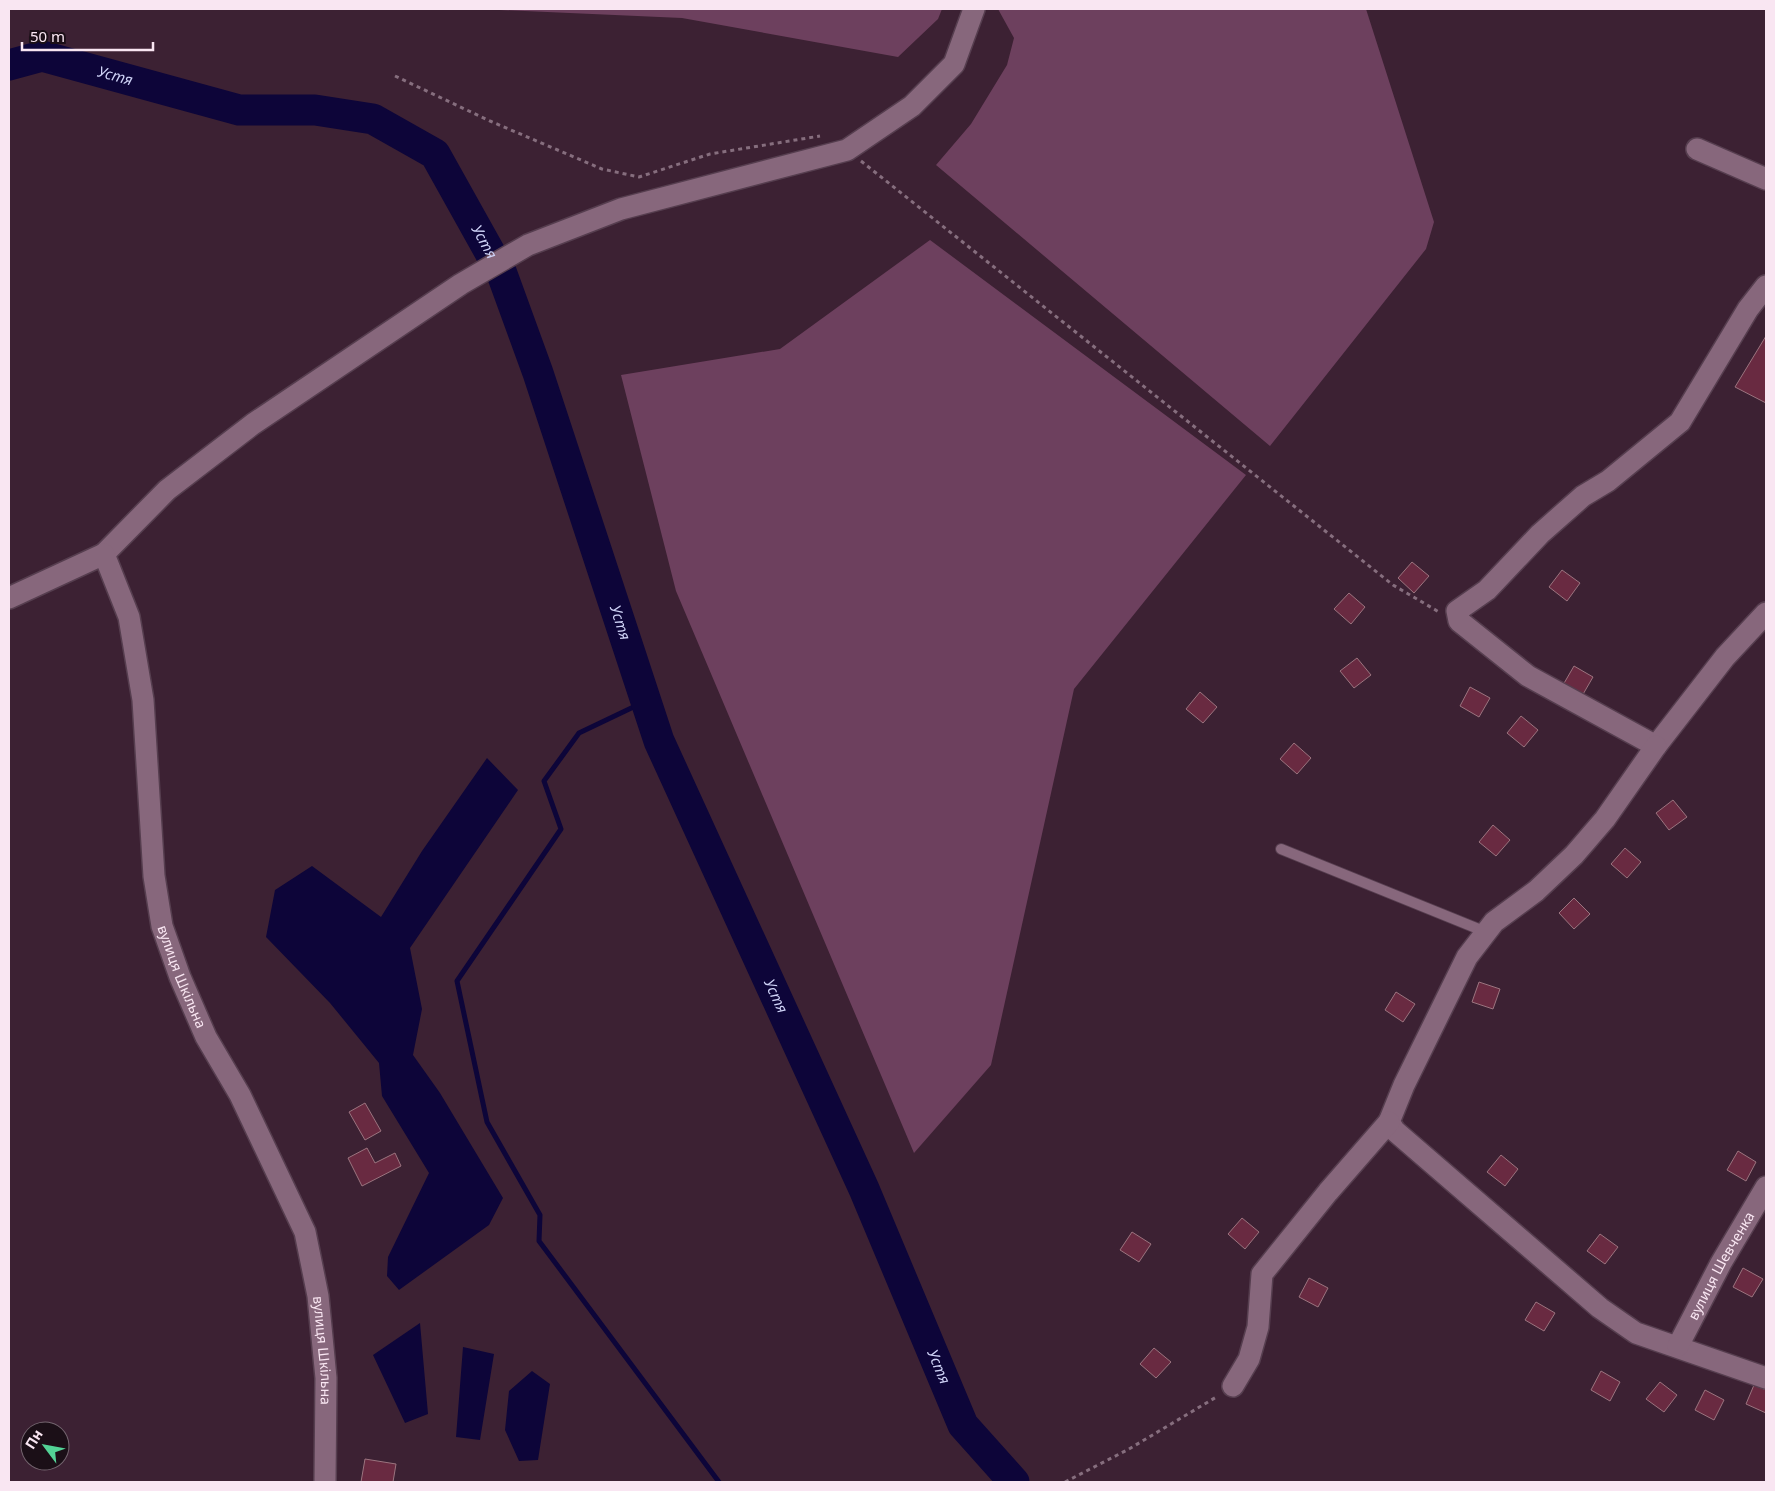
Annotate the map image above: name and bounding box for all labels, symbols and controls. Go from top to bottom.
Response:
scale bar [22,20,154,52]
text: 50 m [30,26,65,46]
water label: Устя [96,61,135,90]
water label: Устя [468,221,503,262]
water label: Устя [606,602,636,643]
street label: вулиця Шкільна [153,922,211,1031]
water label: Устя [760,975,793,1016]
street label: вулиця Шевченка [1683,1208,1758,1323]
street label: вулиця Шкільна [309,1295,336,1405]
water label: Устя [923,1346,956,1387]
north arrow [20,1421,70,1471]
text: Пн [20,1425,47,1452]

